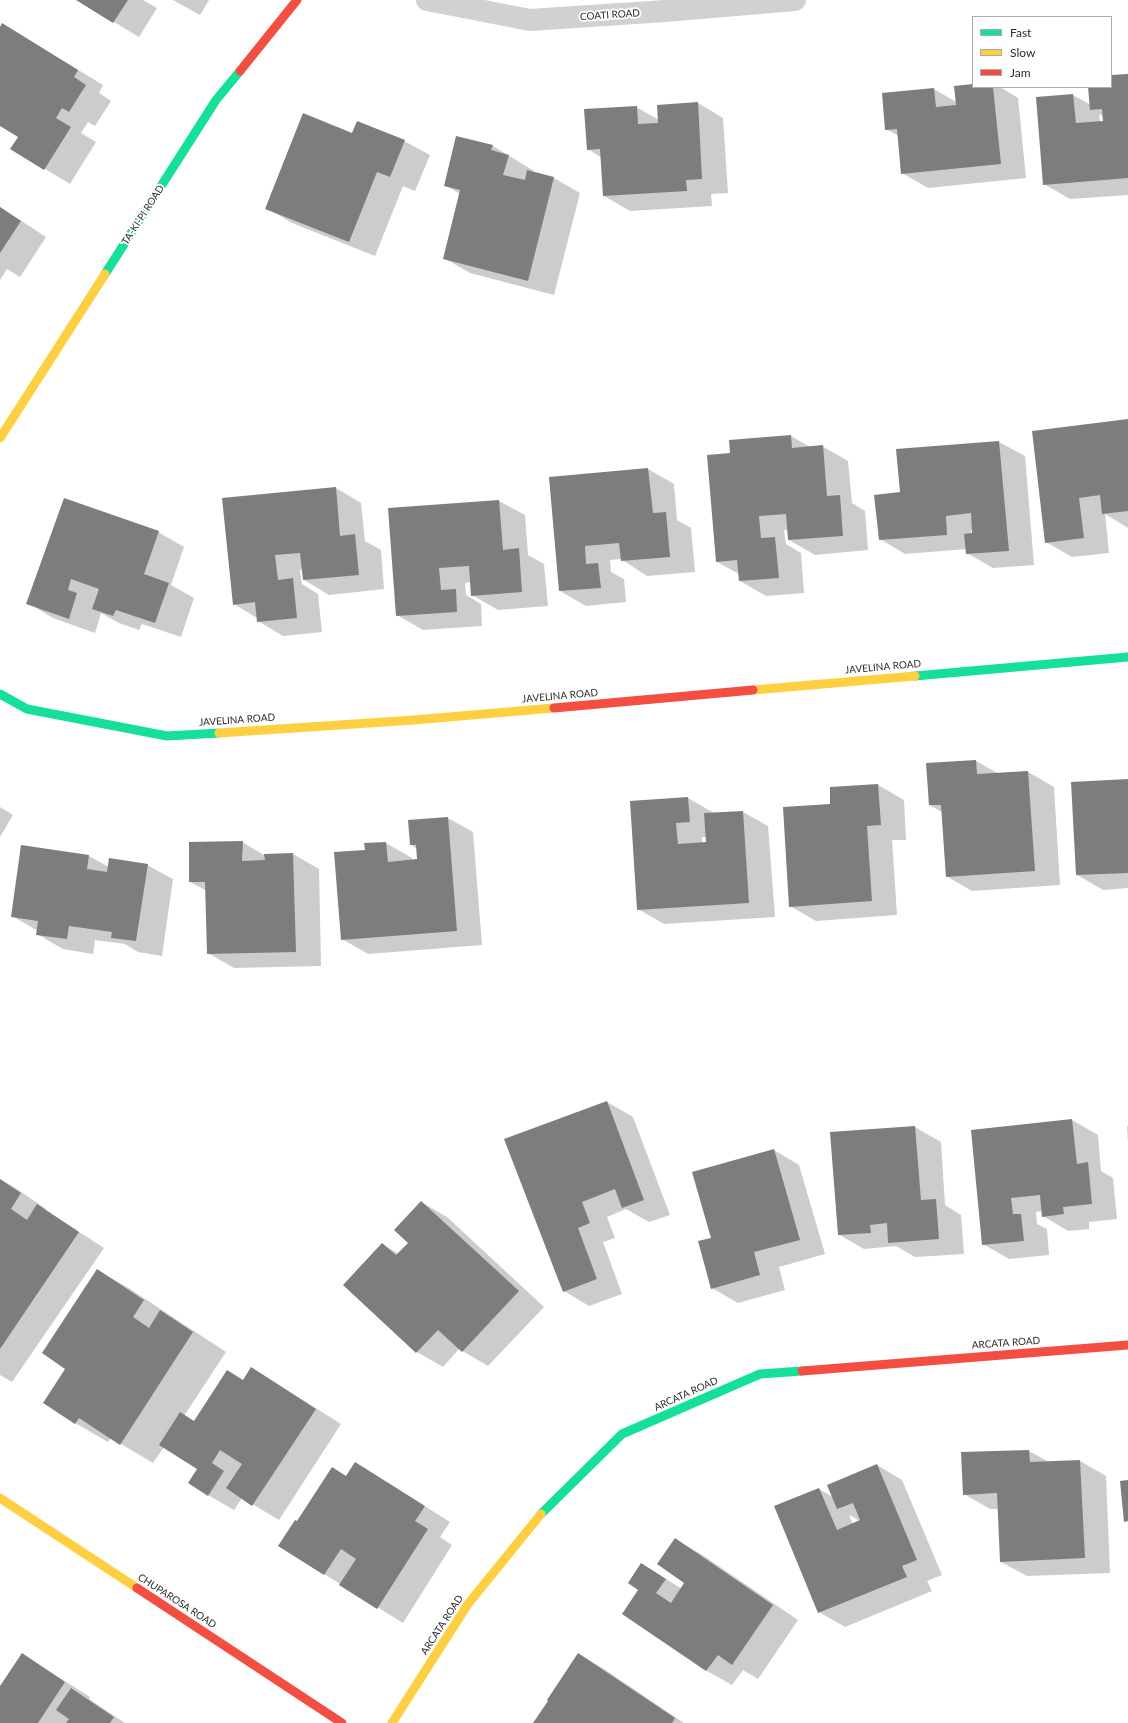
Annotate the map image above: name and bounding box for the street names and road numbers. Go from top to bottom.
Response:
street label: COATI ROAD [580,7,640,23]
street label: TA-KI-PI ROAD [119,183,167,247]
street label: JAVELINA ROAD [845,658,921,676]
street label: JAVELINA ROAD [522,687,598,705]
street label: JAVELINA ROAD [199,711,275,729]
street label: ARCATA ROAD [971,1335,1041,1351]
street label: ARCATA ROAD [652,1375,720,1413]
street label: CHUPAROSA ROAD [136,1571,218,1631]
street label: ARCATA ROAD [418,1593,466,1657]

